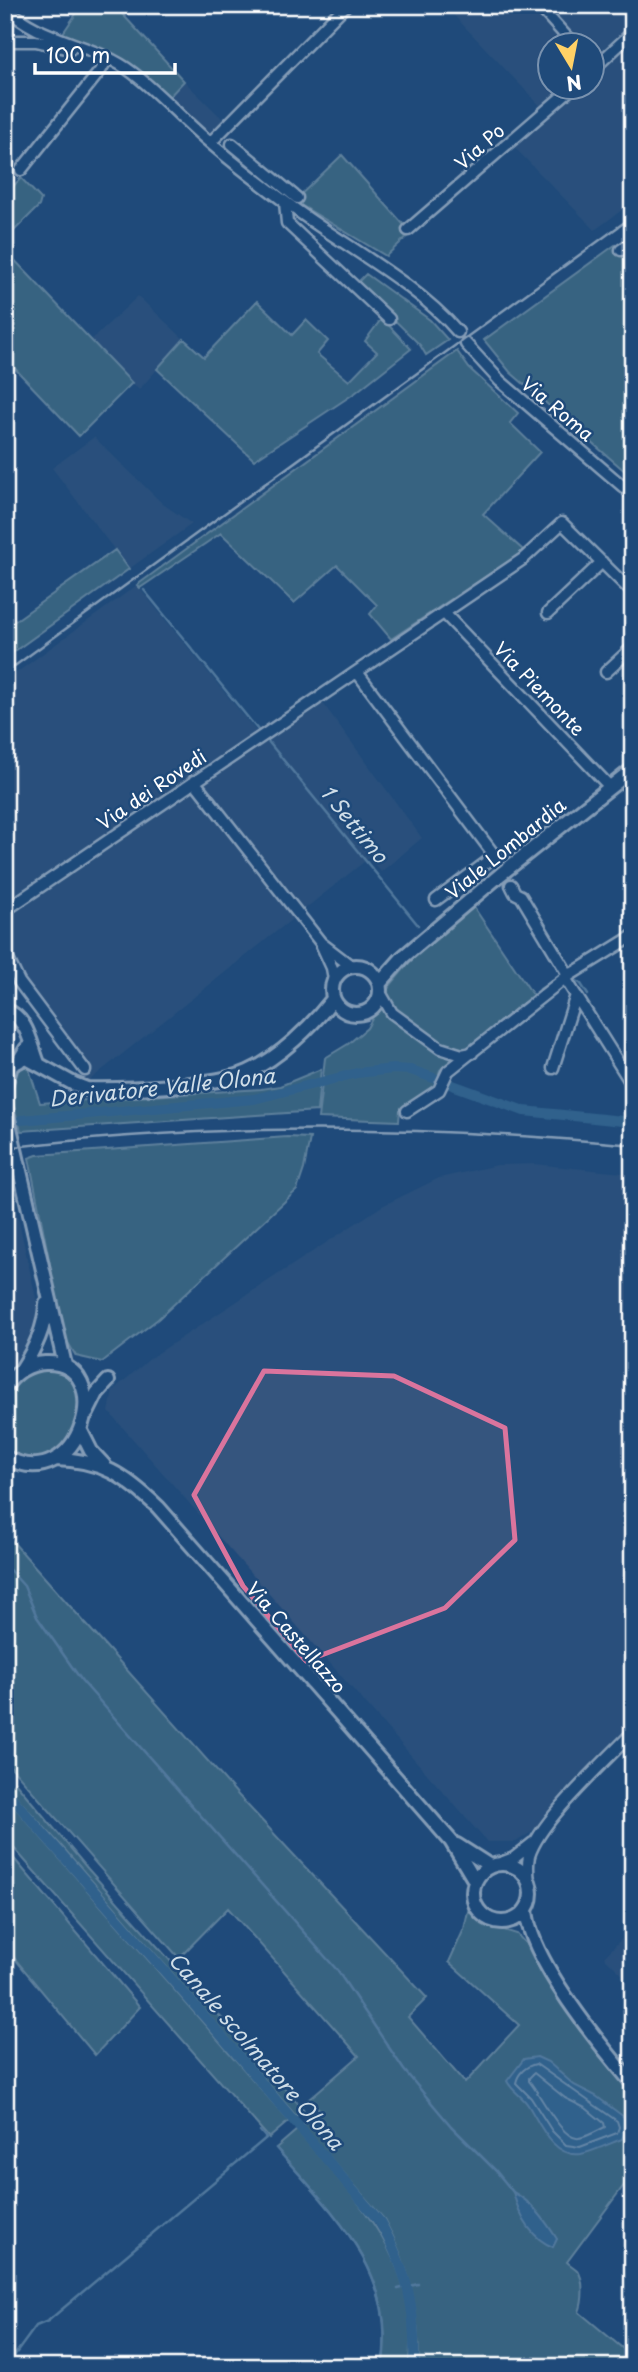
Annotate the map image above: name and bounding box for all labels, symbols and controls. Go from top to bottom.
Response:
scale bar [35,32,175,76]
north arrow [536,32,606,102]
text: 100 m [46,38,110,70]
text: N [564,69,584,99]
street label: Via Po [448,116,510,176]
street label: Via Roma [515,369,601,447]
street label: Via Piemonte [488,635,592,741]
street label: Via dei Rovedi [91,742,211,836]
water label: 1 Settimo [313,777,397,870]
street label: Viale Lombardia [439,791,571,905]
water label: Derivatore Valle Olona [48,1058,277,1114]
street label: Via Castellazzo [241,1575,353,1699]
water label: Canale scolmatore Olona [162,1944,353,2157]

